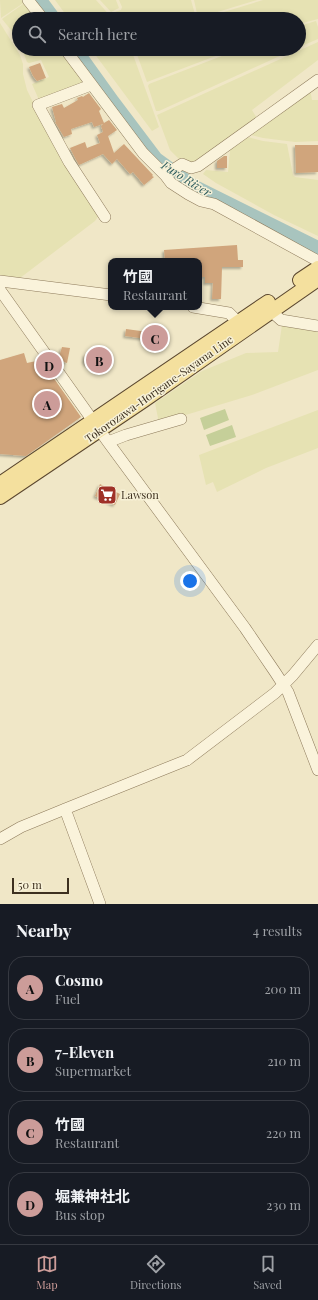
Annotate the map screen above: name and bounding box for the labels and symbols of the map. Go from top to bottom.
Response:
water label: Furo River [158,156,215,200]
pin: C [142,323,168,353]
street label: Tokorozawa-Horigane-Sayama Line [82,331,236,446]
pin: B [86,345,112,375]
pin: D [36,350,62,380]
pin: A [34,389,60,419]
supermarket icon: Lawson [96,484,118,506]
place label: Lawson [121,487,159,502]
your location [180,571,200,591]
scale bar [12,876,69,895]

